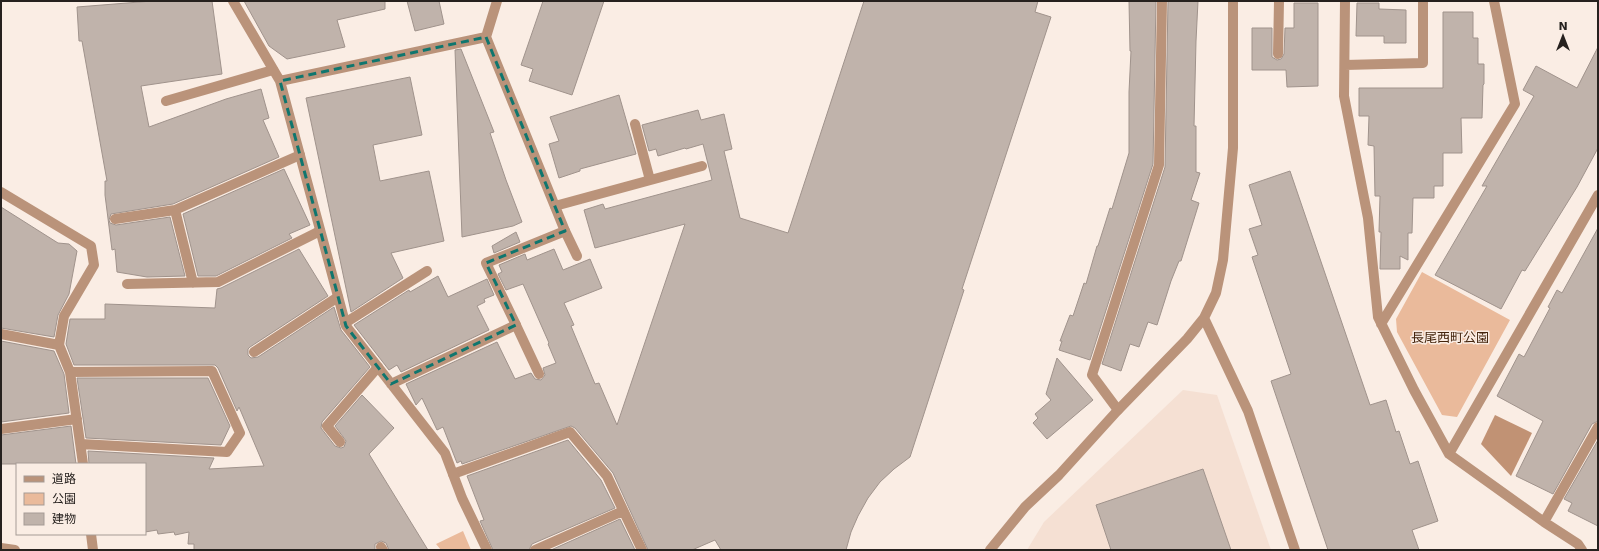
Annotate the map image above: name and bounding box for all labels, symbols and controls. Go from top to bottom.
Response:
north arrow [1543,16,1583,56]
text: N [1558,20,1568,33]
park label: 長尾西町公園 [1411,330,1489,345]
legend [16,463,146,535]
text: 道路 [52,472,76,486]
text: 公園 [52,492,76,506]
text: 建物 [52,512,76,526]

